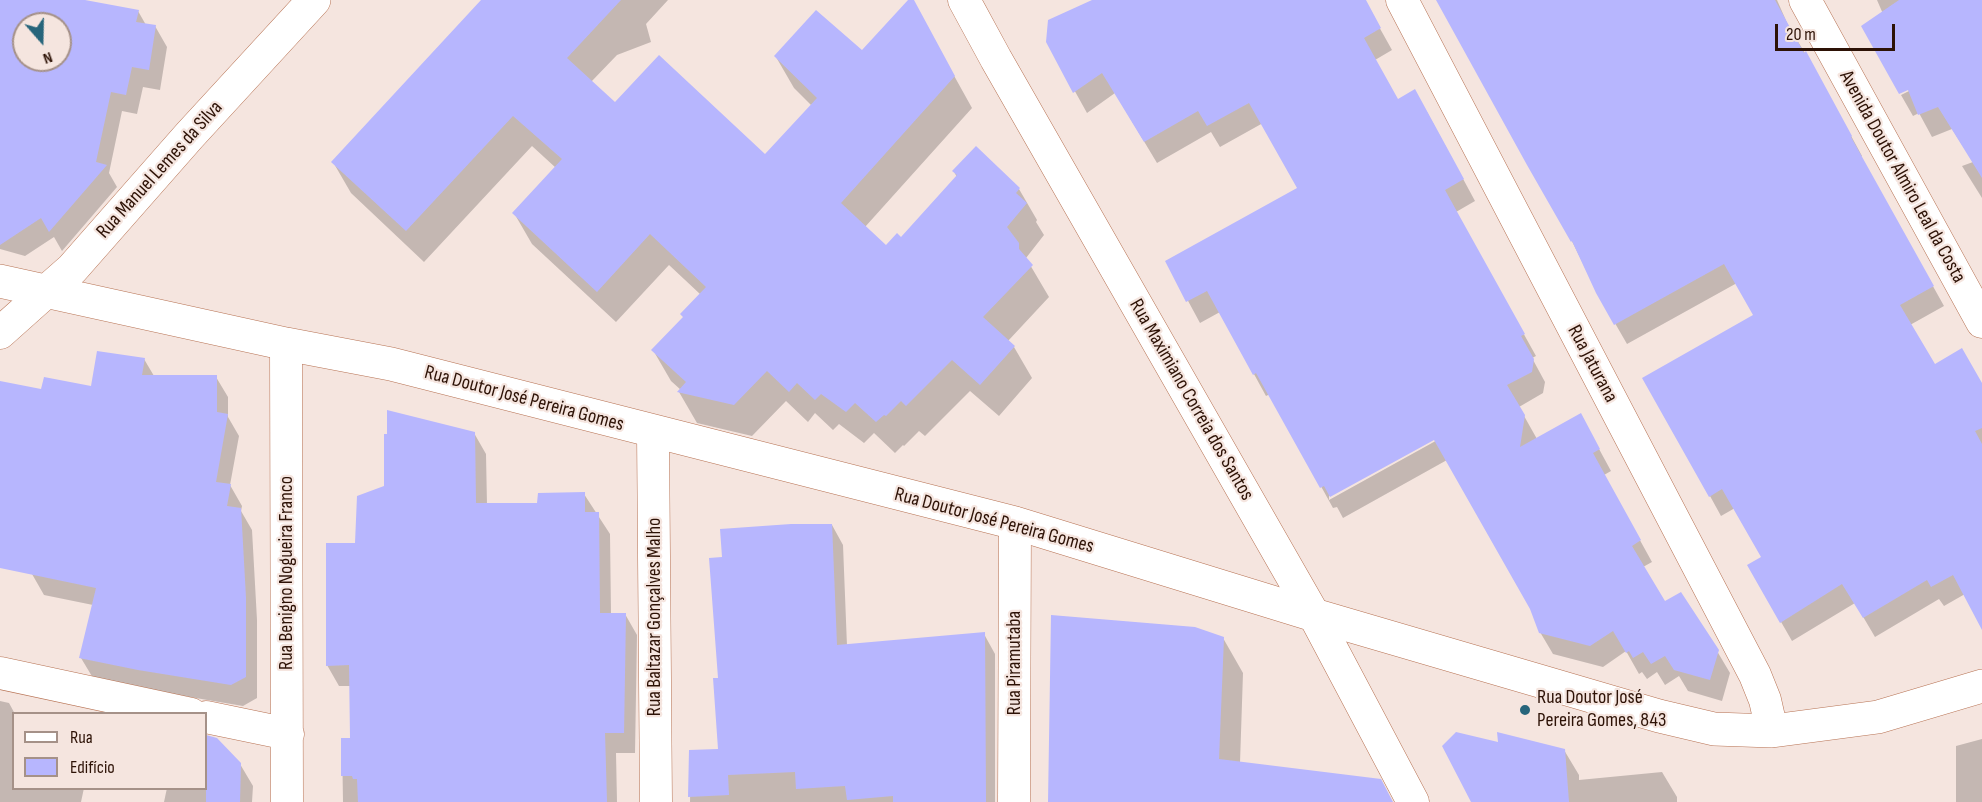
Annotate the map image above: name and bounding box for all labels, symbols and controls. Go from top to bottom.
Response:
north arrow [12,12,72,72]
scale bar [1778,12,1898,50]
text: 20 m [1786,24,1816,45]
text: N [40,47,55,68]
street label: Avenida Doutor Almiro Leal da Costa [1834,67,1970,287]
street label: Rua Manuel Lemes da Silva [92,96,228,244]
street label: Rua Maximiano Correia dos Santos [1123,295,1259,505]
street label: Rua Jaturana [1562,321,1622,407]
street label: Rua Doutor José Pereira Gomes [422,361,626,437]
street label: Rua Benigno Nogueira Franco [275,476,299,670]
street label: Rua Doutor José Pereira Gomes [892,483,1096,559]
street label: Rua Baltazar Gonçalves Malho [643,518,667,716]
street label: Rua Piramutaba [1003,611,1027,715]
place label: Rua Doutor José Pereira Gomes, 843 [1537,686,1666,733]
marker: Rua Doutor José Pereira Gomes, 843 [1518,703,1532,717]
legend [12,712,207,790]
text: Rua [70,727,93,748]
text: Edifício [70,757,115,778]

